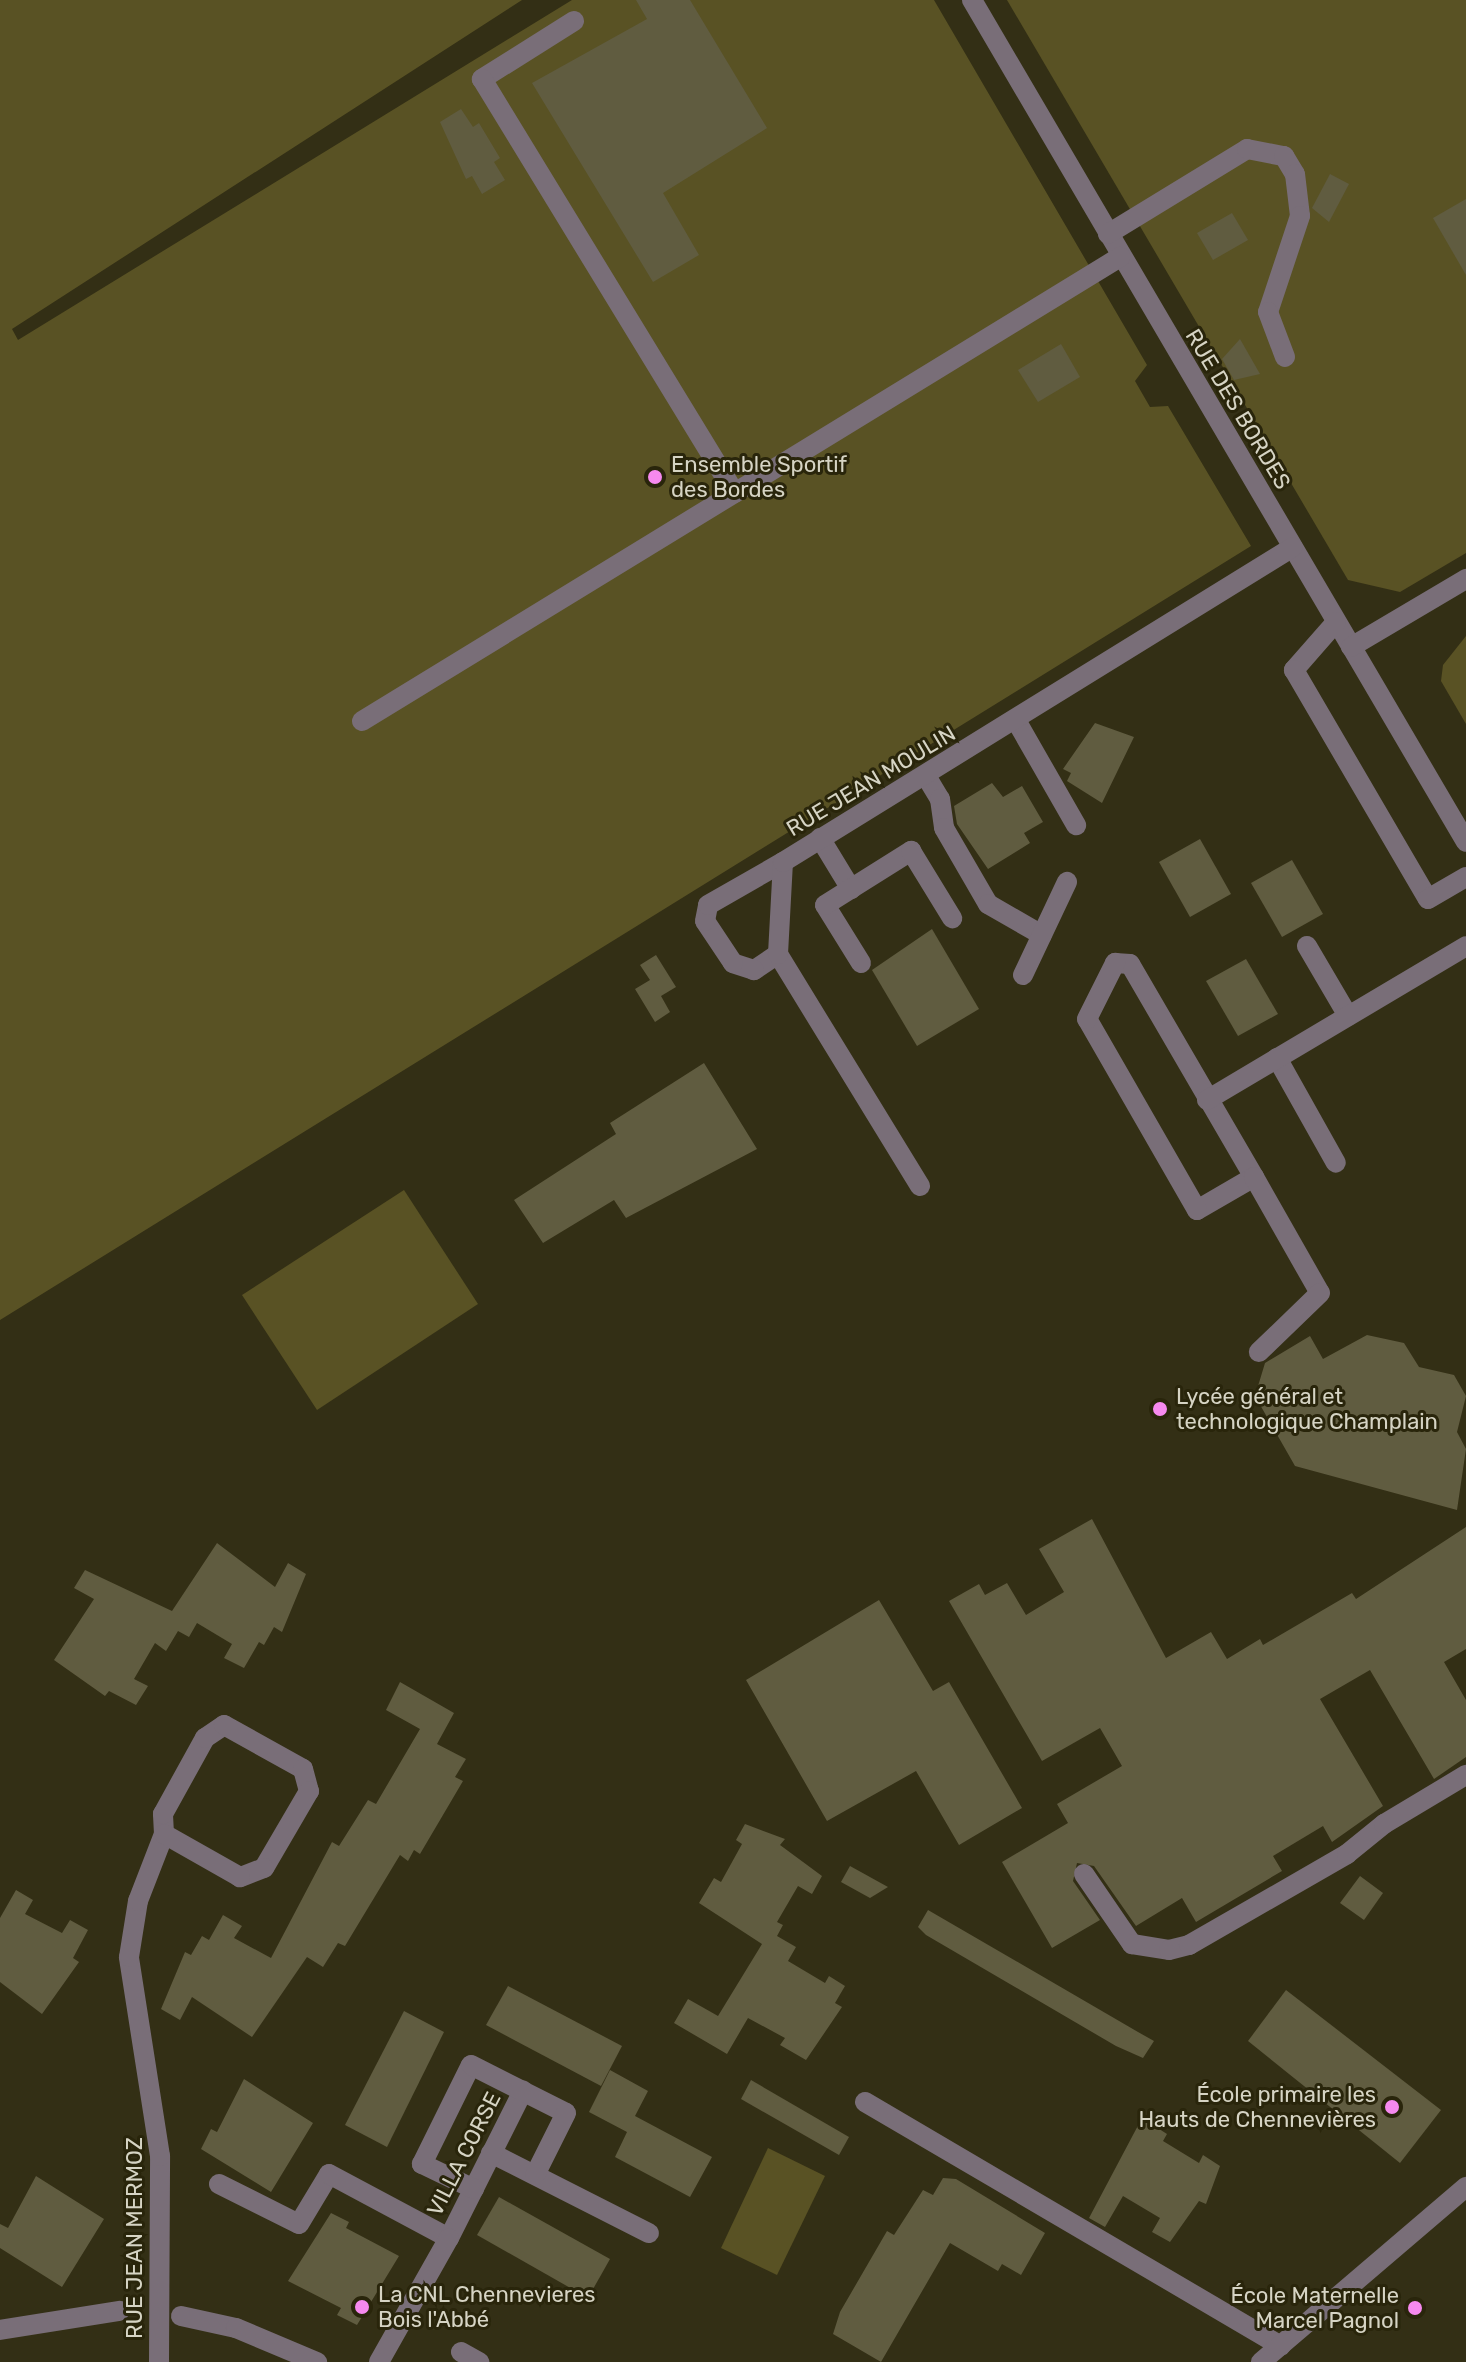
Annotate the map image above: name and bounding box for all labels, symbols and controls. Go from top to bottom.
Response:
street label: RUE DES BORDES [1180,324,1296,494]
place label: Ensemble Sportif des Bordes [671,451,847,502]
marker: Ensemble Sportif des Bordes [646,468,664,486]
street label: RUE JEAN MOULIN [782,720,960,842]
place label: Lycée général et technologique Champlain [1176,1383,1438,1434]
marker: Lycée général et technologique Champlain [1151,1400,1169,1418]
place label: École primaire les Hauts de Chennevières [1138,2081,1376,2132]
street label: VILLA CORSE [421,2087,507,2221]
marker: École primaire les Hauts de Chennevières [1383,2098,1401,2116]
street label: RUE JEAN MERMOZ [122,2137,148,2339]
place label: La CNL Chennevieres Bois l'Abbé [378,2281,596,2332]
place label: École Maternelle Marcel Pagnol [1231,2282,1399,2334]
marker: La CNL Chennevieres Bois l'Abbé [353,2298,371,2316]
marker: École Maternelle Marcel Pagnol [1406,2299,1424,2317]

